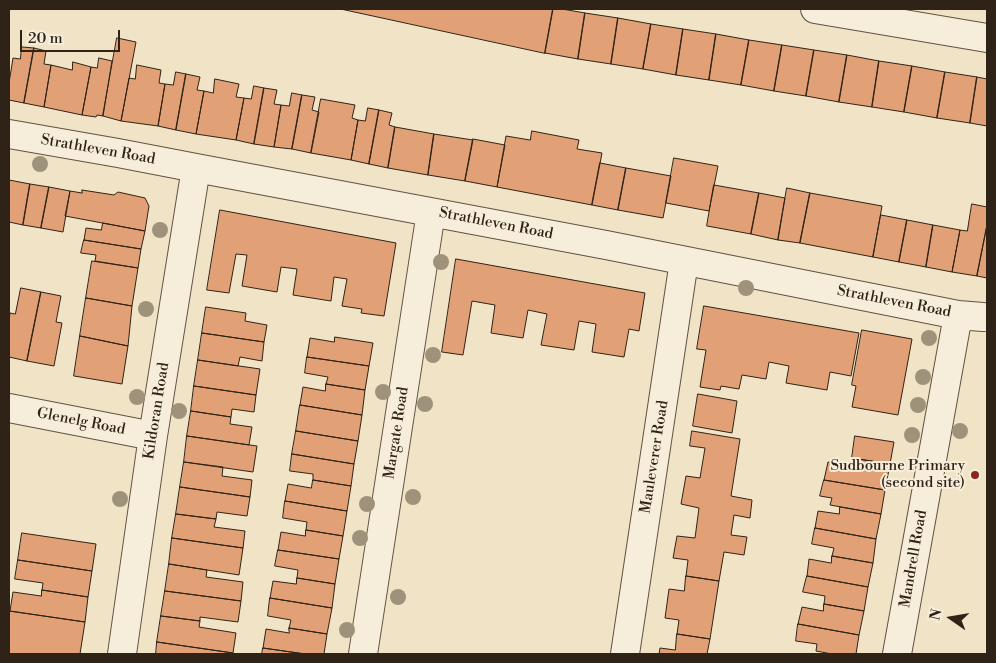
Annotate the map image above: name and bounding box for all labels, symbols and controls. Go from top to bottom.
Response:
scale bar [22,20,122,52]
text: 20 m [28,29,63,48]
street label: Strathleven Road [39,131,157,169]
street label: Strathleven Road [437,204,555,244]
street label: Strathleven Road [835,282,953,322]
street label: Kildoran Road [140,361,174,461]
street label: Margate Road [381,386,413,480]
street label: Mauleverer Road [637,399,673,515]
street label: Glenelg Road [35,405,127,439]
place label: Sudbourne Primary (second site) [830,457,965,492]
marker: Sudbourne Primary (second site) [969,469,981,481]
street label: Mandrell Road [897,509,931,609]
north arrow [926,593,976,643]
text: N [926,607,946,622]

